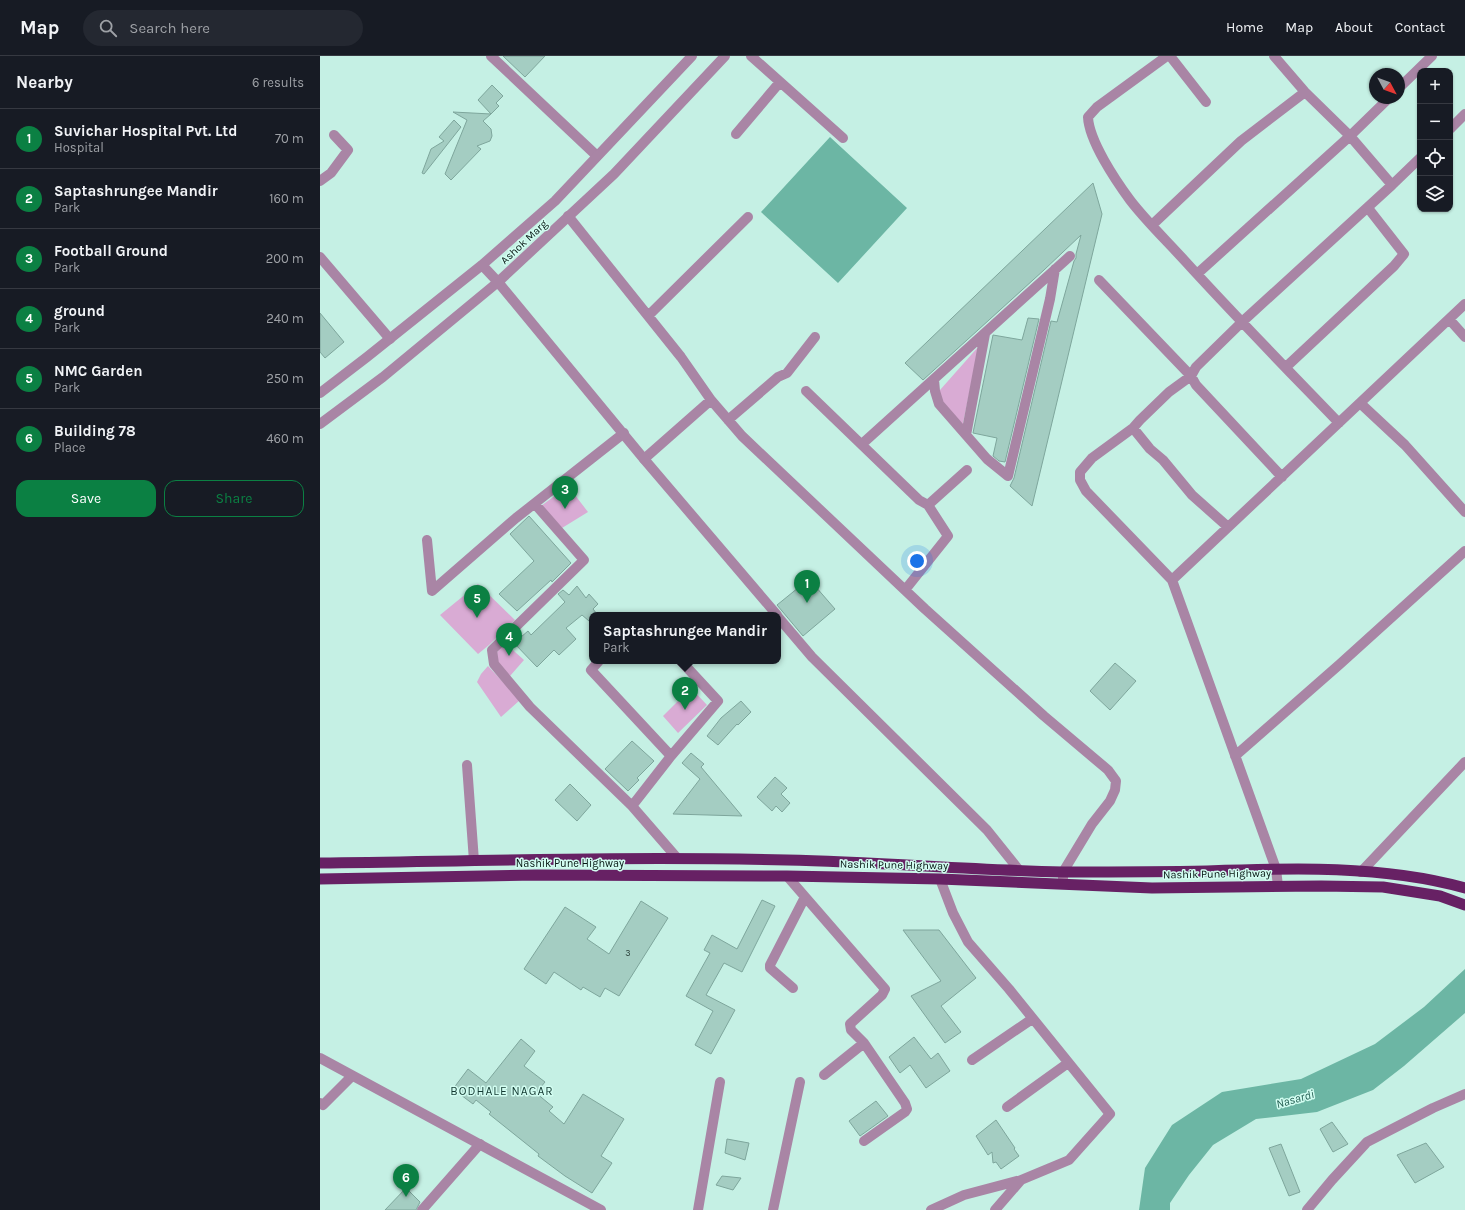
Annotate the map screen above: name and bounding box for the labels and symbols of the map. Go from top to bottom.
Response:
north arrow [1369,68,1405,104]
street label: Ashok Marg [498,217,551,267]
pin: 3 [552,476,578,509]
your location [907,551,927,571]
pin: 1 [794,570,820,603]
pin: 5 [464,585,490,618]
pin: 4 [496,623,522,656]
pin: 2 [672,677,698,710]
street label: Nashik Pune Highway [516,857,624,870]
street label: Nashik Pune Highway [840,858,948,872]
street label: Nashik Pune Highway [1163,867,1271,881]
house number: 3 [625,948,631,958]
district label: BODHALE NAGAR [450,1084,554,1098]
water label: Nasardi [1274,1087,1316,1111]
pin: 6 [393,1164,419,1197]

